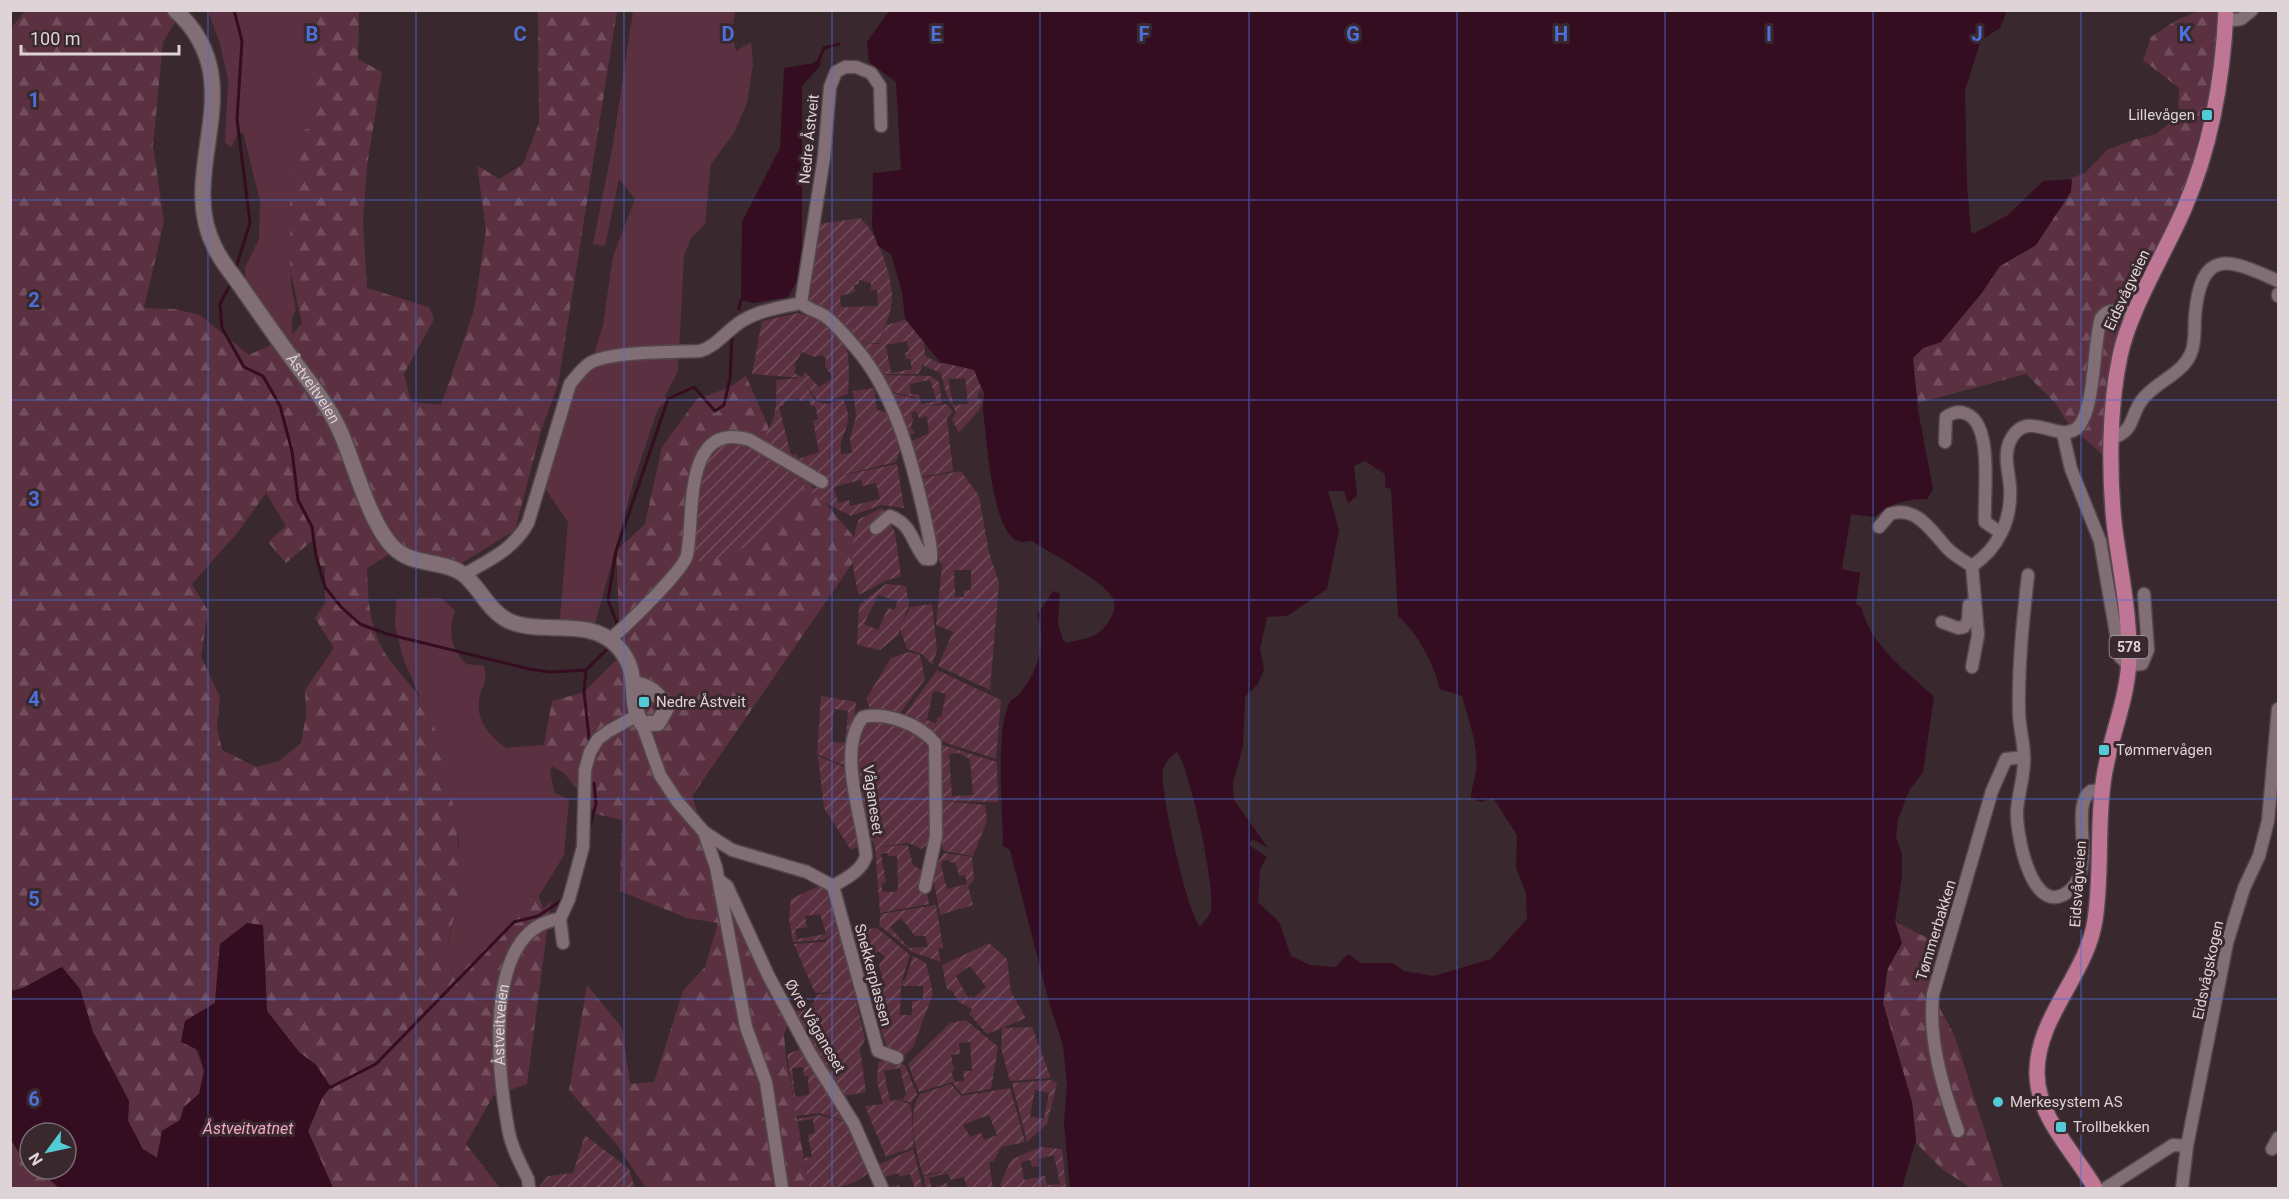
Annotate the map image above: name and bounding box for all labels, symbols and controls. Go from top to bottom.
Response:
scale bar [21,18,178,56]
text: B [306,22,318,46]
text: C [513,22,527,46]
text: D [722,22,735,46]
text: E [930,22,942,46]
text: F [1139,22,1150,46]
text: G [1346,22,1360,46]
text: H [1554,22,1568,46]
text: I [1766,22,1772,46]
text: J [1971,22,1983,46]
text: K [2179,22,2192,46]
text: 100 m [30,28,81,49]
text: 1 [28,88,40,112]
street label: Nedre Åstveit [795,93,823,185]
place label: Lillevågen [2128,106,2195,124]
marker: Lillevågen [2200,108,2214,122]
street label: Eidsvågveien [2100,247,2154,333]
text: 2 [28,288,40,312]
street label: Åstveitveien [282,350,344,427]
text: 3 [28,487,40,511]
road number: 578 [2110,636,2148,658]
text: 4 [28,687,40,711]
place label: Nedre Åstveit [656,693,746,711]
marker: Nedre Åstveit [637,695,651,709]
place label: Tømmervågen [2116,741,2212,759]
marker: Tømmervågen [2097,743,2111,757]
street label: Våganeset [859,764,887,836]
street label: Eidsvågveien [2066,840,2090,928]
street label: Tømmerbakken [1912,878,1960,982]
text: 5 [28,887,40,911]
street label: Eidsvågskogen [2189,919,2227,1021]
street label: Snekkerplassen [851,922,895,1028]
street label: Øvre Våganeset [781,976,849,1076]
street label: Åstveitveien [490,983,513,1066]
text: 6 [28,1087,40,1111]
place label: Merkesystem AS [2010,1093,2123,1111]
marker: Merkesystem AS [1991,1095,2005,1109]
water label: Åstveitvatnet [202,1118,294,1138]
place label: Trollbekken [2073,1118,2150,1136]
marker: Trollbekken [2054,1120,2068,1134]
north arrow [18,1121,78,1181]
text: N [25,1149,47,1169]

